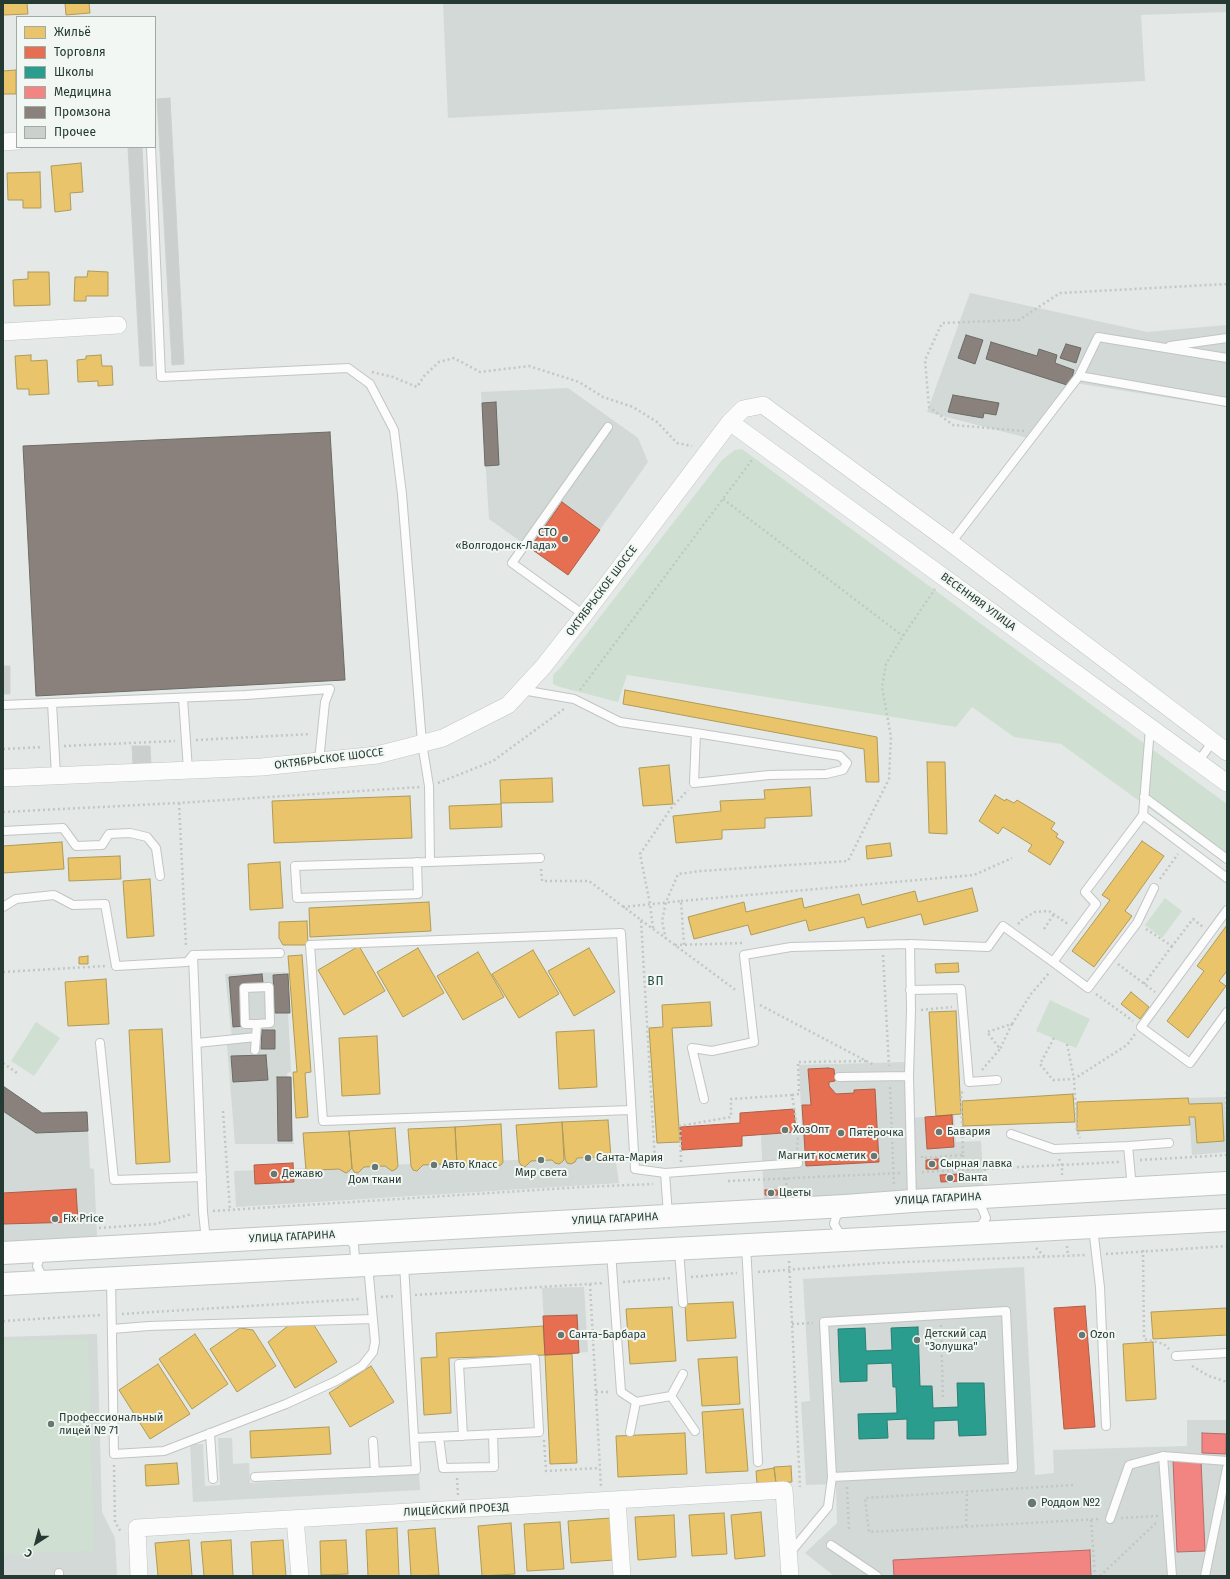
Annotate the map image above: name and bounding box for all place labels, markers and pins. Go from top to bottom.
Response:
place label: СТО «Волгодонск-Лада» [455,526,557,552]
marker: СТО «Волгодонск-Лада» [560,534,570,544]
place label: ХозОпт [793,1123,829,1137]
marker: ХозОпт [780,1125,790,1135]
place label: Бавария [947,1125,991,1139]
place label: Пятёрочка [849,1126,904,1140]
marker: Бавария [934,1127,944,1137]
marker: Пятёрочка [836,1128,846,1138]
place label: Магнит косметик [778,1149,866,1163]
place label: Санта-Мария [596,1151,663,1165]
marker: Магнит косметик [869,1151,879,1161]
marker: Санта-Мария [583,1153,593,1163]
marker: Мир света [536,1155,546,1165]
place label: Сырная лавка [940,1157,1012,1171]
place label: Авто Класс [442,1158,497,1172]
marker: Сырная лавка [927,1159,937,1169]
marker: Авто Класс [429,1160,439,1170]
marker: Дом ткани [370,1162,380,1172]
place label: Мир света [515,1166,567,1180]
place label: Дежавю [282,1167,323,1181]
marker: Дежавю [269,1169,279,1179]
place label: Ванта [958,1171,988,1185]
place label: Дом ткани [348,1173,402,1187]
marker: Ванта [945,1173,955,1183]
place label: Цветы [779,1186,811,1200]
marker: Цветы [766,1188,776,1198]
place label: Fix Price [63,1212,104,1226]
marker: Fix Price [50,1214,60,1224]
place label: Детский сад "Золушка" [925,1327,986,1353]
place label: Санта-Барбара [569,1328,646,1342]
place label: Ozon [1090,1328,1115,1342]
marker: Санта-Барбара [556,1330,566,1340]
marker: Ozon [1077,1330,1087,1340]
marker: Детский сад "Золушка" [912,1335,922,1345]
place label: Профессиональный лицей № 71 [59,1411,163,1437]
marker: Профессиональный лицей № 71 [46,1419,56,1429]
place label: Роддом №2 [1041,1496,1100,1510]
marker: Роддом №2 [1026,1497,1038,1509]

